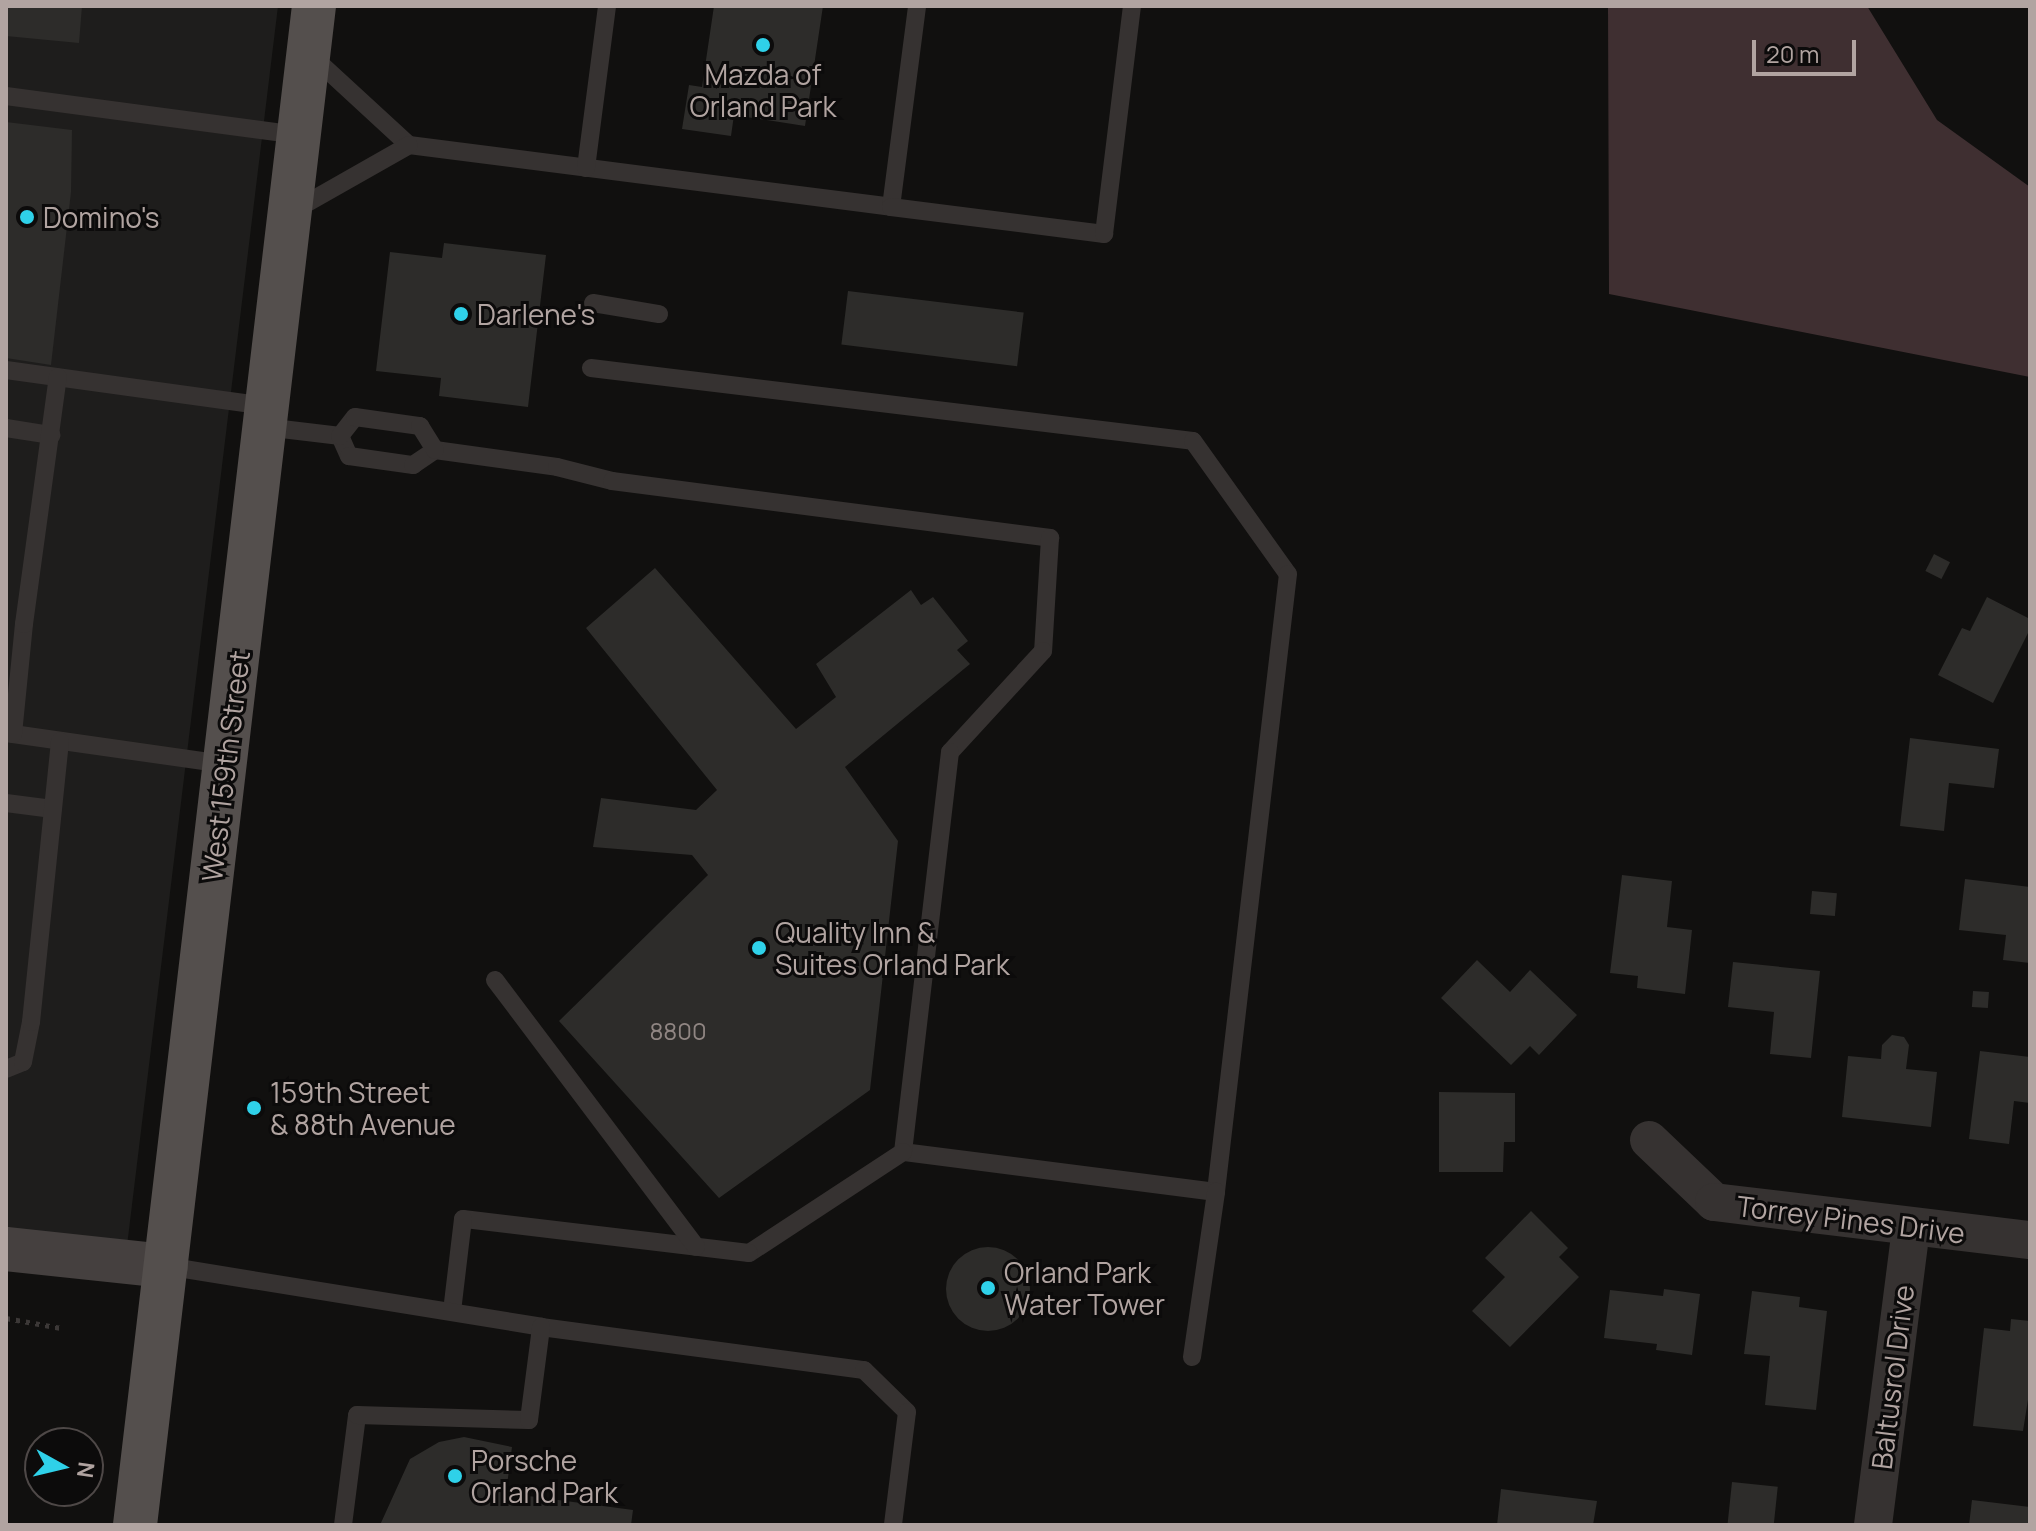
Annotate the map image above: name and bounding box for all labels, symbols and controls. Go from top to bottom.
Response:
scale bar [1756,24,1860,74]
marker: Mazda of Orland Park [754,36,772,54]
text: 20 m [1766,37,1819,70]
place label: Mazda of Orland Park [690,57,836,123]
place label: Domino's [43,200,159,234]
marker: Domino's [18,208,36,226]
place label: Darlene's [477,297,595,331]
marker: Darlene's [452,305,470,323]
street label: West 159th Street [194,649,256,883]
place label: Quality Inn & Suites Orland Park [775,915,1010,981]
marker: Quality Inn & Suites Orland Park [750,939,768,957]
house number: 8800 [649,1017,707,1045]
place label: 159th Street & 88th Avenue [270,1075,456,1141]
marker: 159th Street & 88th Avenue [245,1099,263,1117]
street label: Torrey Pines Drive [1735,1188,1967,1250]
place label: Orland Park Water Tower [1004,1255,1165,1321]
marker: Orland Park Water Tower [979,1279,997,1297]
street label: Baltusrol Drive [1864,1283,1920,1471]
north arrow [24,1427,104,1507]
place label: Porsche Orland Park [471,1443,618,1509]
text: N [70,1460,102,1480]
marker: Porsche Orland Park [446,1467,464,1485]

